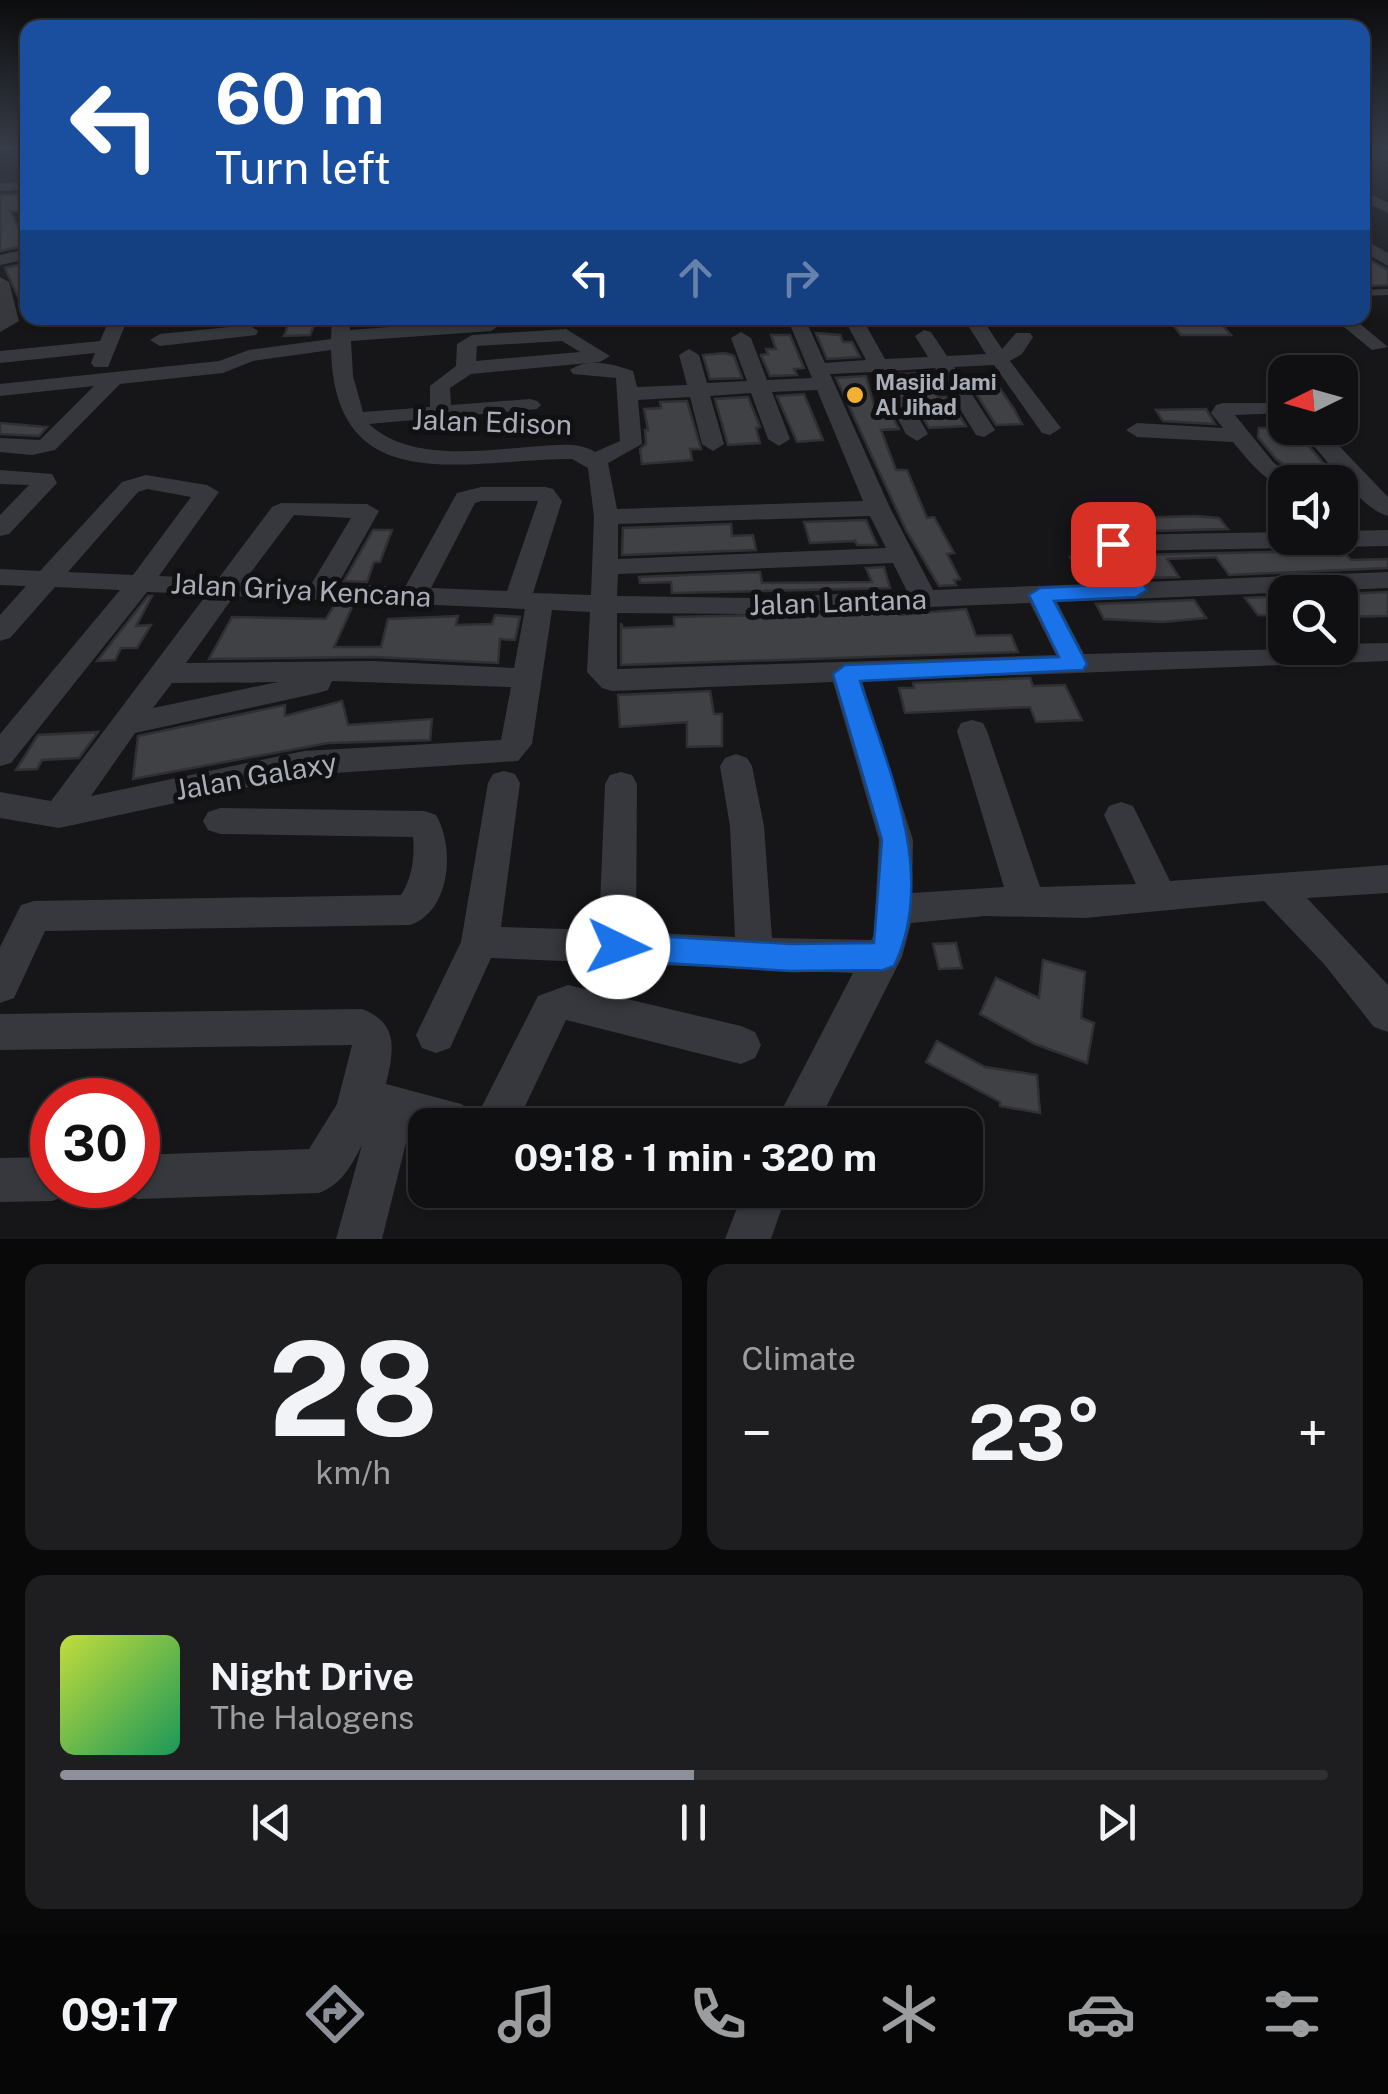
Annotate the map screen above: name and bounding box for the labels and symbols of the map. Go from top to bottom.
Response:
north arrow [1268,355,1358,445]
place label: Masjid Jami Al Jihad [875,369,997,420]
marker: Masjid Jami Al Jihad [844,384,866,406]
street label: Jalan Edison [411,402,573,441]
pin [1071,502,1156,587]
street label: Jalan Griya Kencana [170,566,432,613]
street label: Jalan Lantana [749,582,927,621]
street label: Jalan Galaxy [173,745,339,806]
position arrow [566,895,670,999]
speed limit sign: 30 [30,1078,160,1208]

